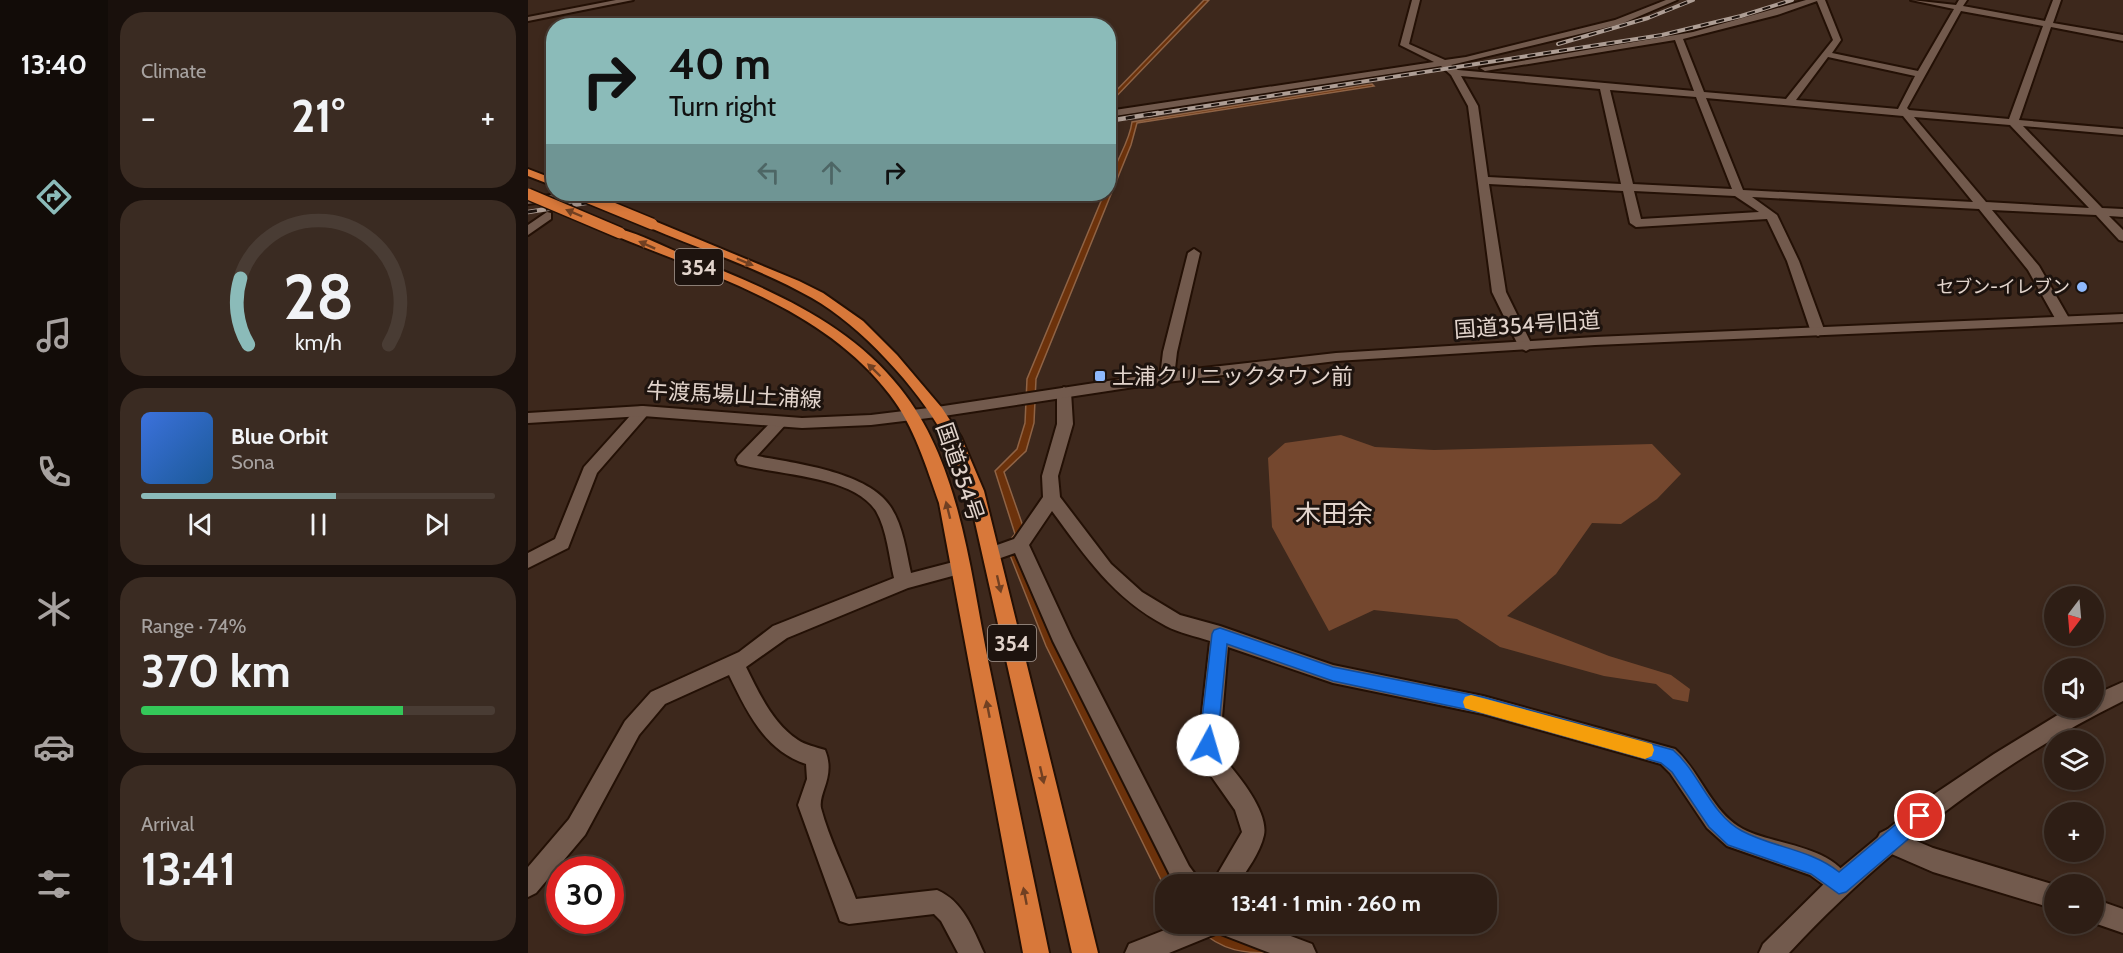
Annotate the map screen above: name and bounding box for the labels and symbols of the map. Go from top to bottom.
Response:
one-way arrow [565,208,583,217]
one-way arrow [639,240,656,249]
road number: 354 [675,249,723,285]
one-way arrow [737,258,754,267]
place label: セブン-イレブン [1936,276,2070,298]
marker: セブン-イレブン [2075,280,2089,294]
street label: 国道354号旧道 [1453,306,1601,344]
one-way arrow [868,363,882,377]
place label: 土浦クリニックタウン前 [1112,363,1353,390]
marker: 土浦クリニックタウン前 [1093,369,1107,383]
street label: 牛渡馬場山土浦線 [645,377,823,413]
street label: 国道354号 [931,419,989,525]
district label: 木田余 [1295,498,1373,530]
one-way arrow [942,501,952,519]
one-way arrow [994,575,1004,594]
north arrow [2044,586,2104,646]
road number: 354 [988,625,1036,661]
one-way arrow [983,699,992,718]
position arrow [1176,713,1240,777]
one-way arrow [1037,765,1047,784]
pin [1894,790,1945,841]
speed limit sign: 30 [546,856,624,934]
one-way arrow [1020,886,1029,905]

